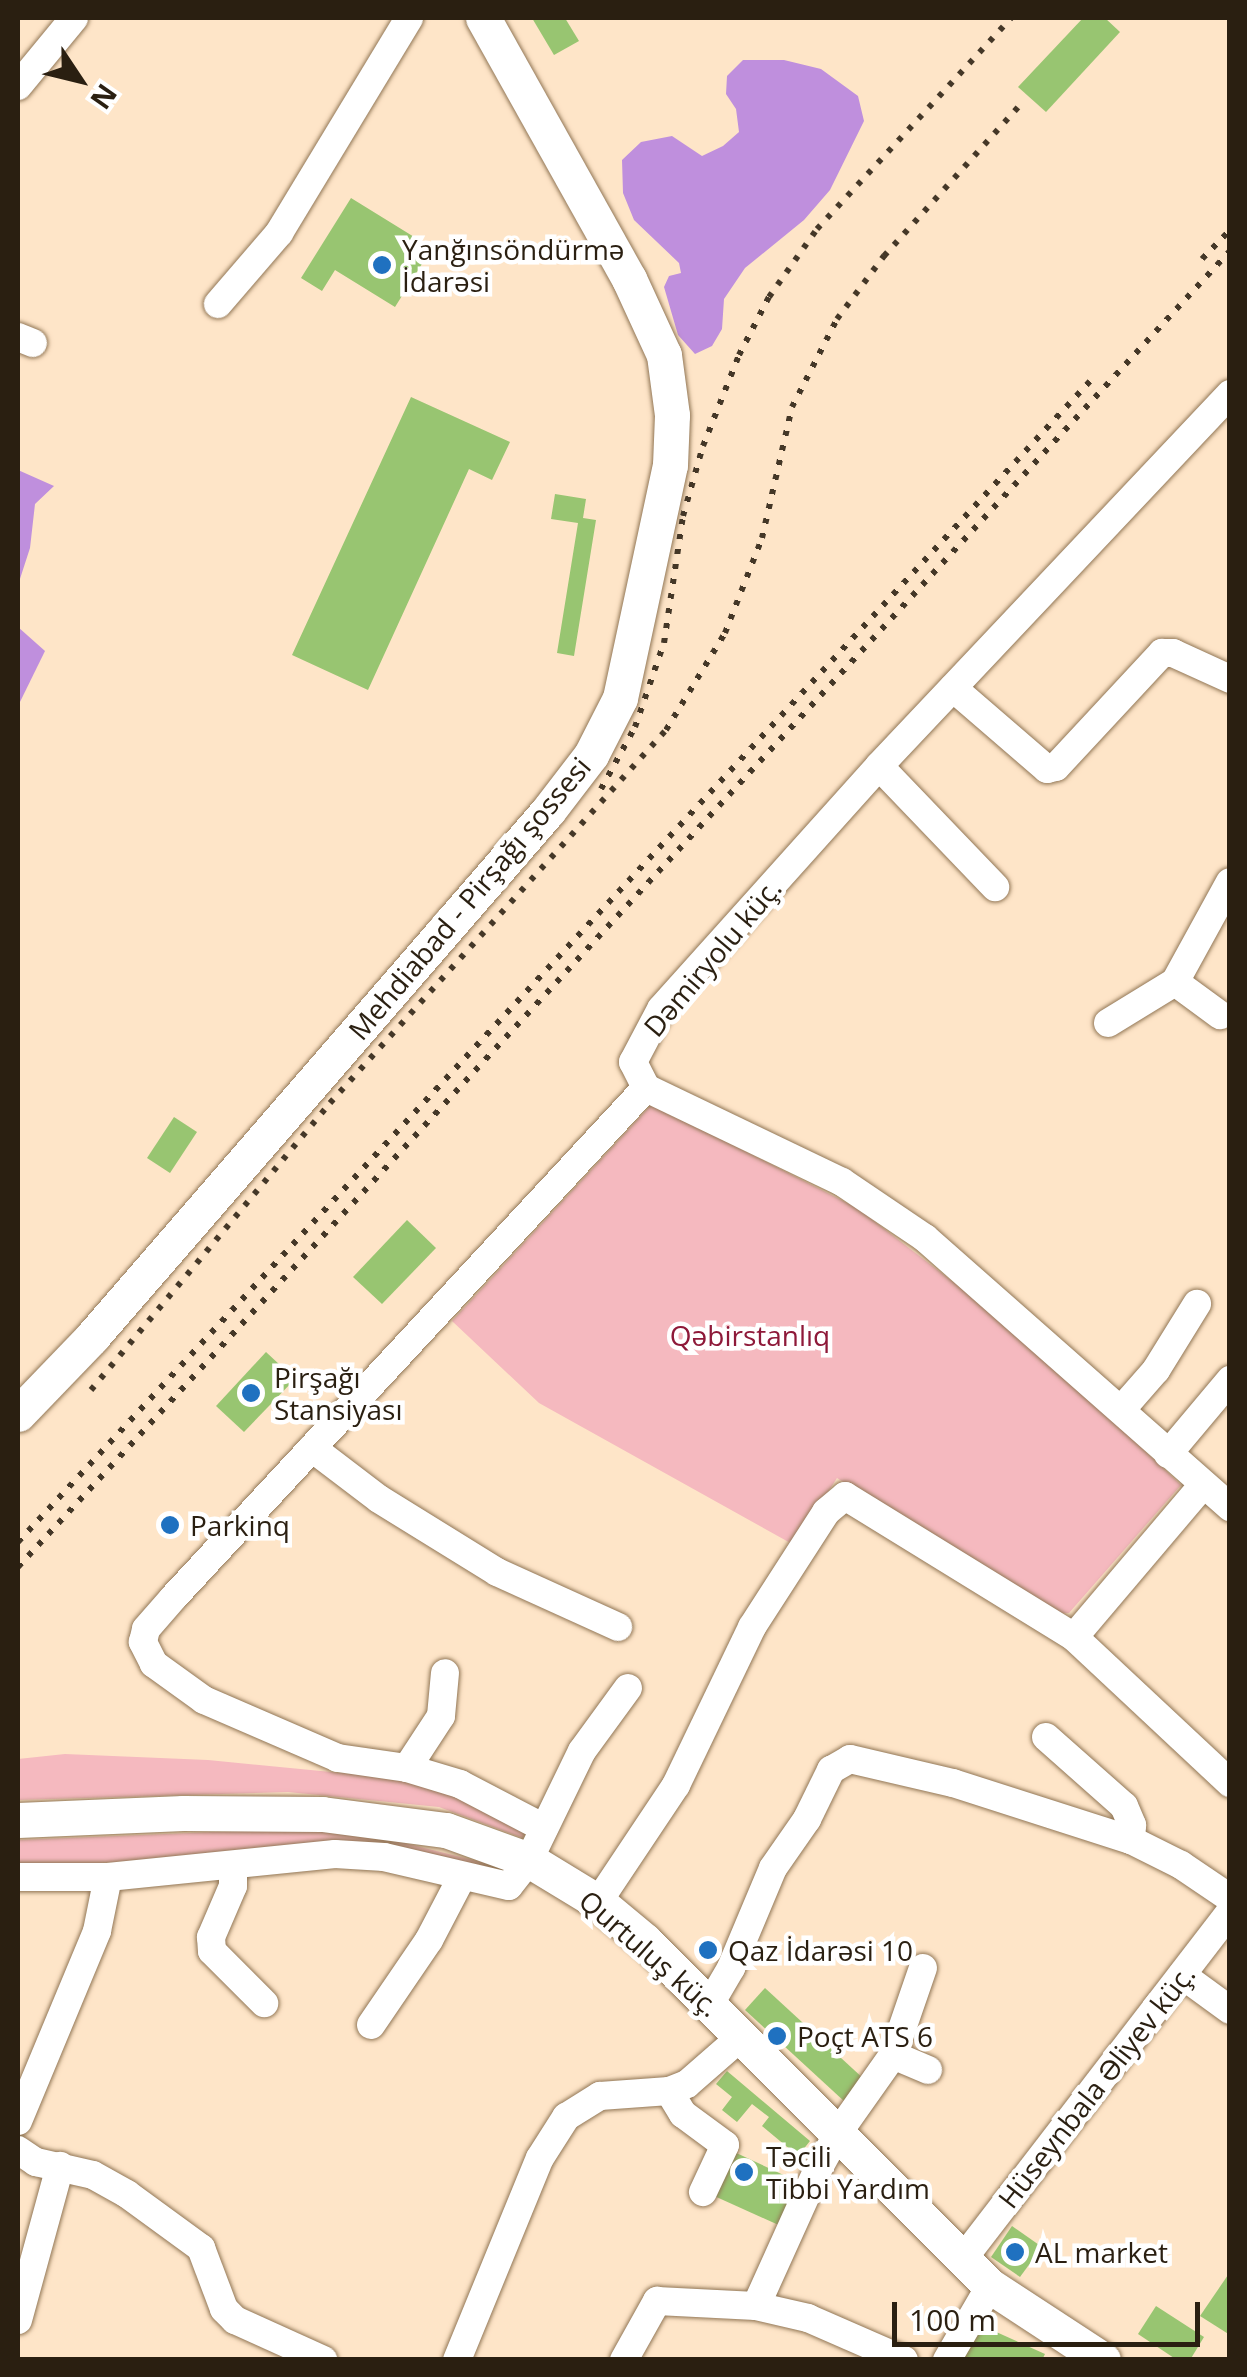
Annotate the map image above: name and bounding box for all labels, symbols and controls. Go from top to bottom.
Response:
north arrow [30,30,130,130]
text: N [82,77,127,117]
place label: Yanğınsöndürmə İdarəsi [402,232,625,298]
marker: Yanğınsöndürmə İdarəsi [371,254,393,276]
street label: Mehdiabad - Pirşağı şossesi [341,750,597,1046]
street label: Dəmiryolu küç. [636,871,788,1043]
park label: Qəbirstanlıq [670,1318,830,1352]
place label: Pirşağı Stansiyası [274,1360,402,1426]
marker: Pirşağı Stansiyası [238,1380,264,1406]
place label: Parkinq [190,1508,290,1542]
marker: Parkinq [159,1514,181,1536]
street label: Qurtuluş küç. [573,1883,727,2023]
place label: Qaz İdarəsi 10 [728,1933,913,1967]
marker: Qaz İdarəsi 10 [697,1939,719,1961]
street label: Hüseynbala Əliyev küç. [991,1958,1201,2214]
place label: Poçt ATS 6 [797,2019,933,2053]
marker: Poçt ATS 6 [766,2025,788,2047]
place label: Təcili Tibbi Yardım [766,2139,930,2205]
marker: Təcili Tibbi Yardım [731,2159,757,2185]
place label: AL market [1035,2235,1168,2269]
marker: AL market [1004,2241,1026,2263]
scale bar [897,2282,1204,2344]
text: 100 m [909,2299,996,2340]

